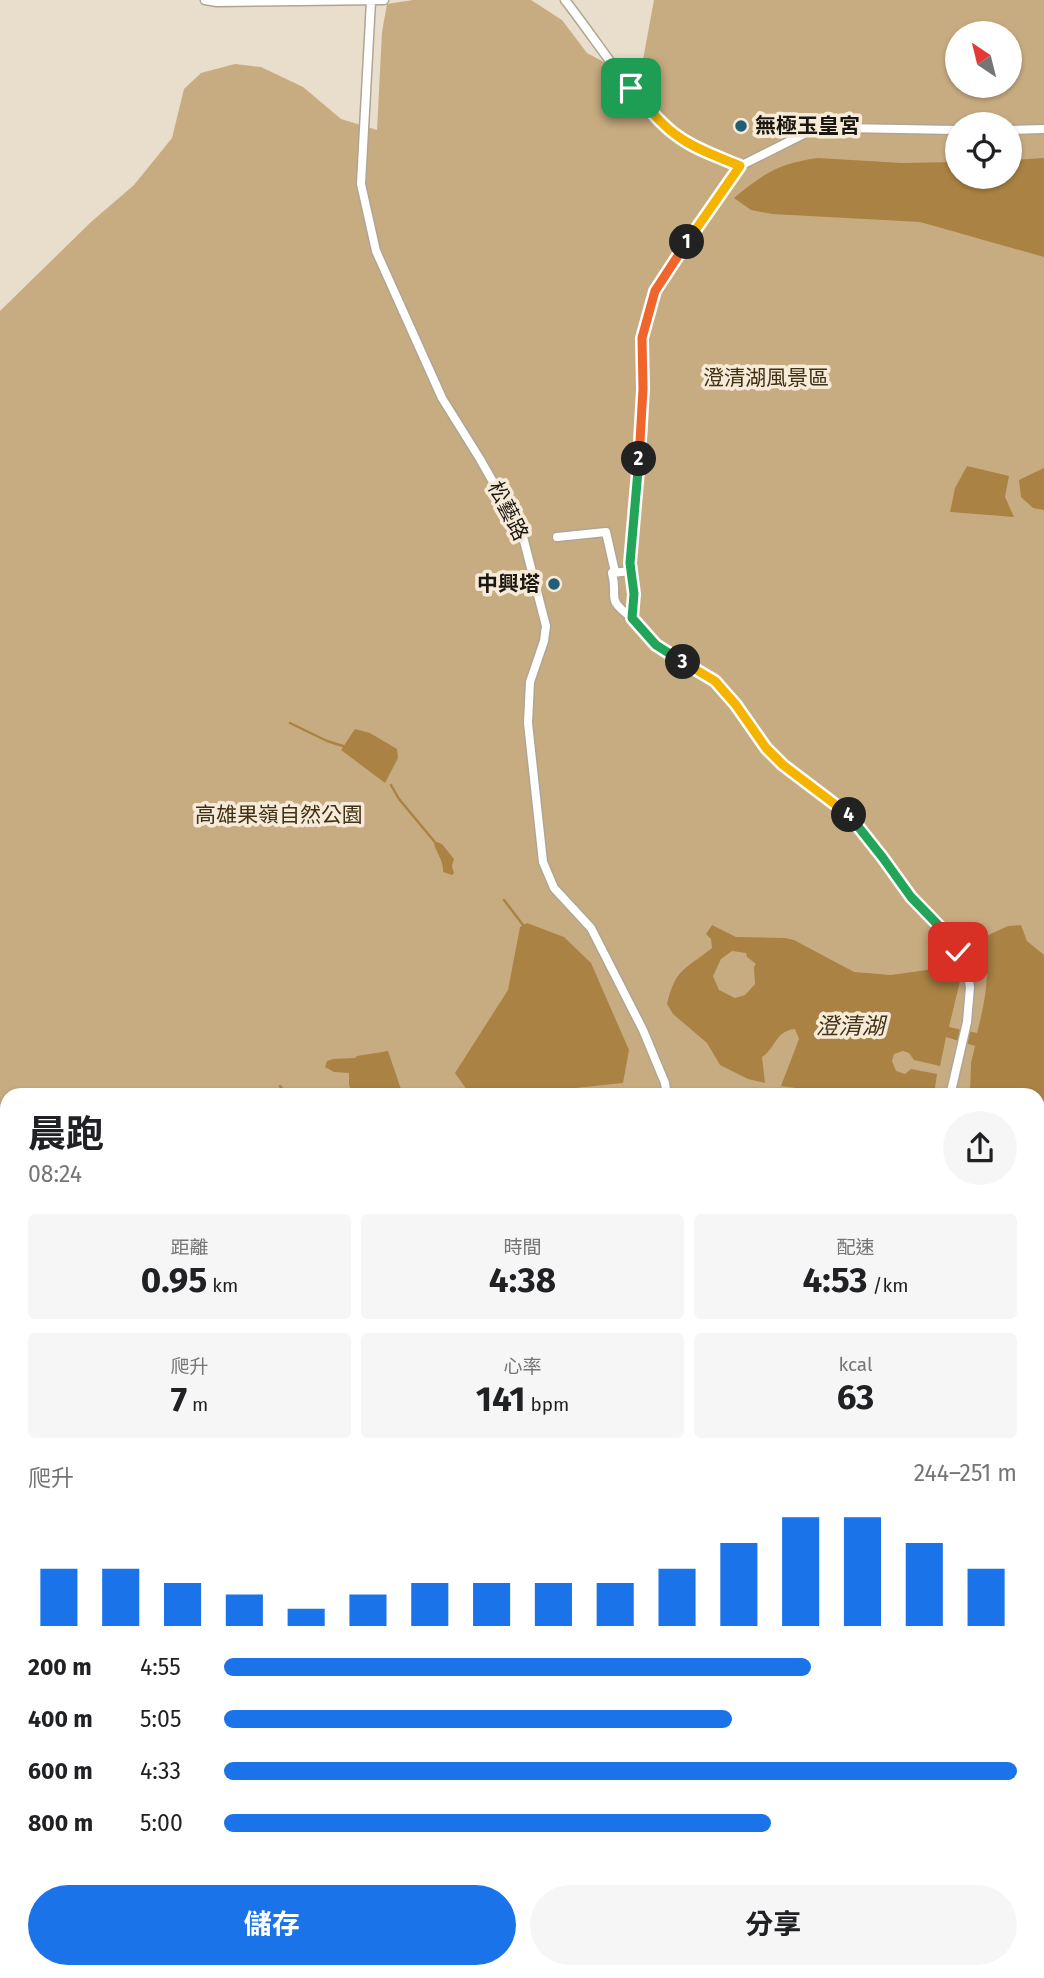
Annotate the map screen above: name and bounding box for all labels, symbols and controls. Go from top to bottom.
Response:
north arrow [945,21,1022,98]
map controls [945,21,1022,189]
pin [601,58,661,118]
icon: arrive [612,69,650,107]
button: locate [945,112,1022,189]
place label: 無極玉皇宮 [755,113,860,139]
marker: 無極玉皇宮 [733,118,749,134]
pin: 1 [670,224,704,260]
text: 1 [682,230,691,253]
park label: 澄清湖風景區 [703,365,829,391]
pin: 2 [622,442,656,476]
text: 2 [634,447,643,470]
street label: 松藝路 [482,477,534,545]
place label: 中興塔 [477,571,540,597]
marker: 中興塔 [546,576,562,592]
pin: 3 [666,644,700,680]
text: 3 [678,650,687,673]
pin: 4 [832,798,866,832]
park label: 高雄果嶺自然公園 [195,802,363,828]
text: 4 [843,803,854,826]
pin [928,922,988,982]
icon: check [939,933,977,971]
water label: 澄清湖 [816,1012,888,1040]
text: 晨跑 [28,1111,104,1157]
button: share [943,1111,1017,1185]
text: 08:24 [28,1160,82,1188]
text: 距離 [170,1236,209,1259]
text: 時間 [503,1236,542,1259]
text: 配速 [836,1236,875,1259]
text: 0.95 [141,1259,207,1301]
text: 4:38 [489,1259,556,1301]
text: 4:53 [802,1259,868,1301]
text: km [207,1274,238,1297]
text: /km [868,1274,909,1297]
text: kcal [838,1353,873,1376]
text: 爬升 [170,1355,209,1378]
text: 心率 [503,1355,542,1378]
text: 63 [837,1376,874,1418]
text: 7 [171,1378,187,1420]
text: 141 [476,1378,525,1420]
text: m [187,1393,208,1416]
text: bpm [525,1393,569,1416]
text: 244–251 m [914,1459,1017,1487]
text: 爬升 [28,1464,74,1492]
text: 200 m [28,1653,92,1681]
text: 4:55 [140,1653,181,1681]
text: 400 m [28,1705,93,1733]
text: 5:05 [140,1705,181,1733]
text: 600 m [28,1757,93,1785]
text: 4:33 [140,1757,181,1785]
text: 800 m [28,1809,93,1837]
text: 5:00 [140,1809,183,1837]
button: 儲存 [28,1885,516,1965]
button: 分享 [530,1885,1017,1965]

